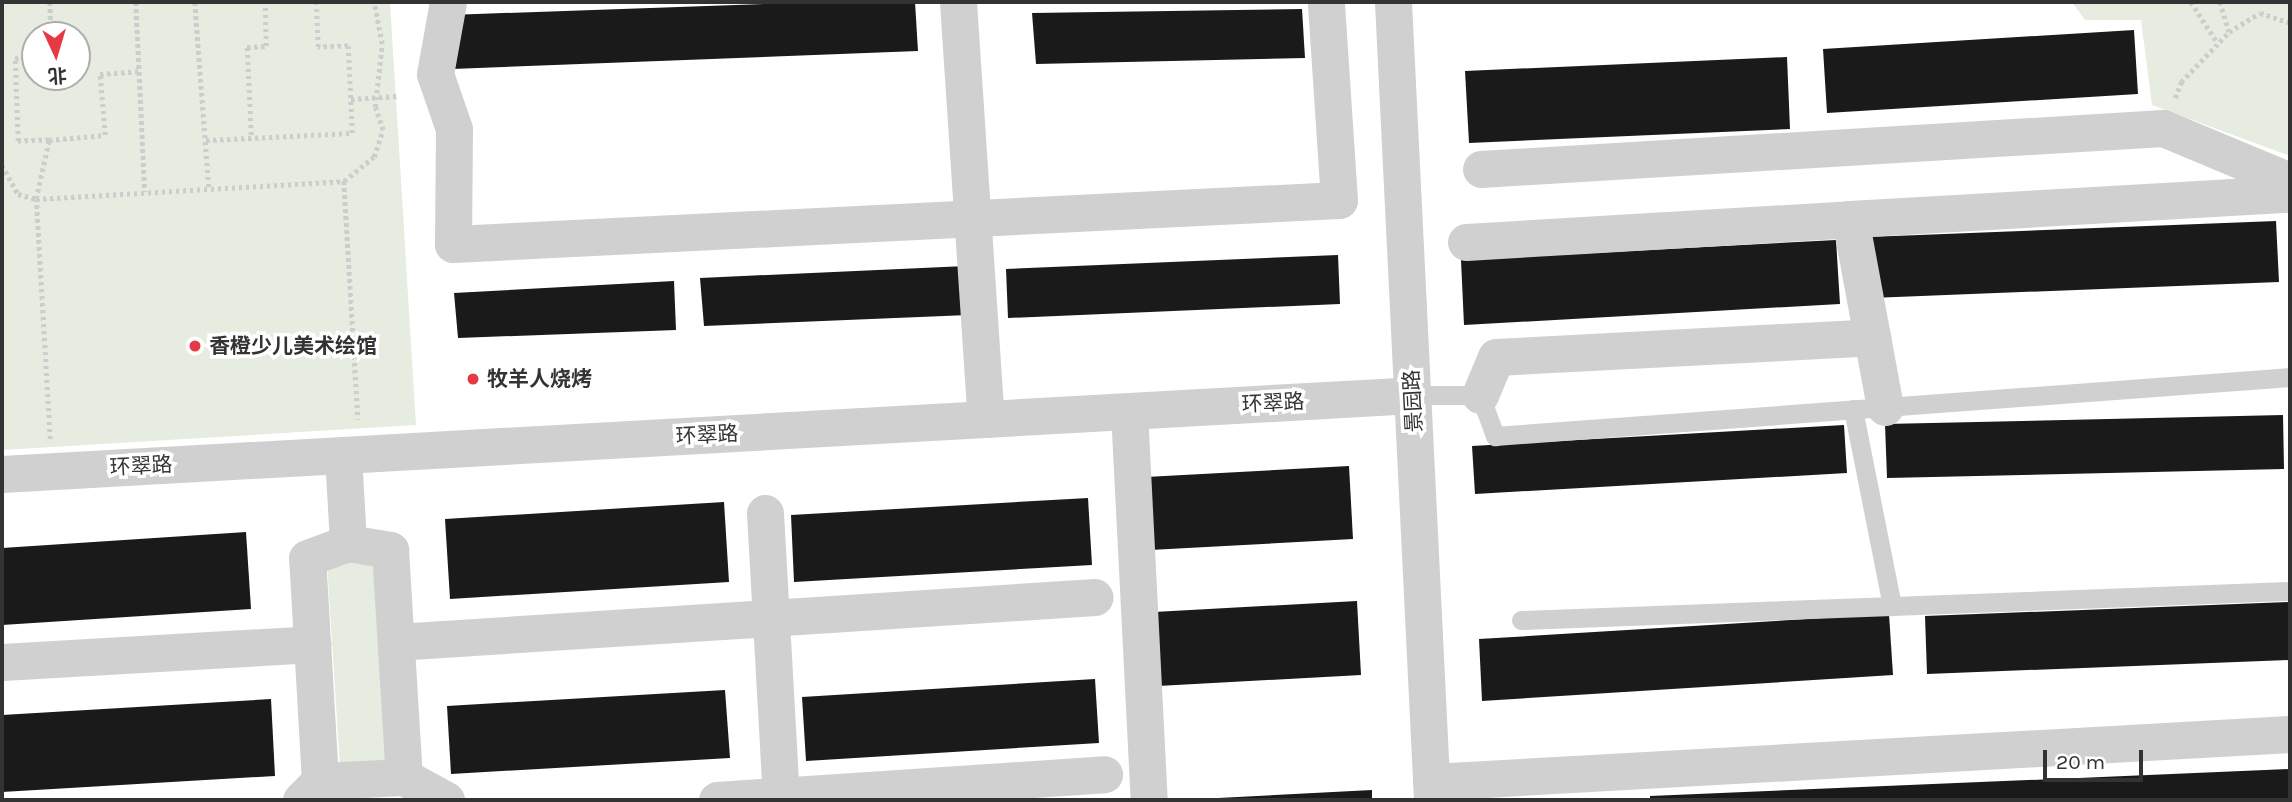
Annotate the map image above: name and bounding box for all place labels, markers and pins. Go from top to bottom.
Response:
place label: 香橙少儿美术绘馆 [209,333,377,359]
marker: 香橙少儿美术绘馆 [187,338,203,354]
place label: 牧羊人烧烤 [487,366,592,392]
marker: 牧羊人烧烤 [465,371,481,387]

